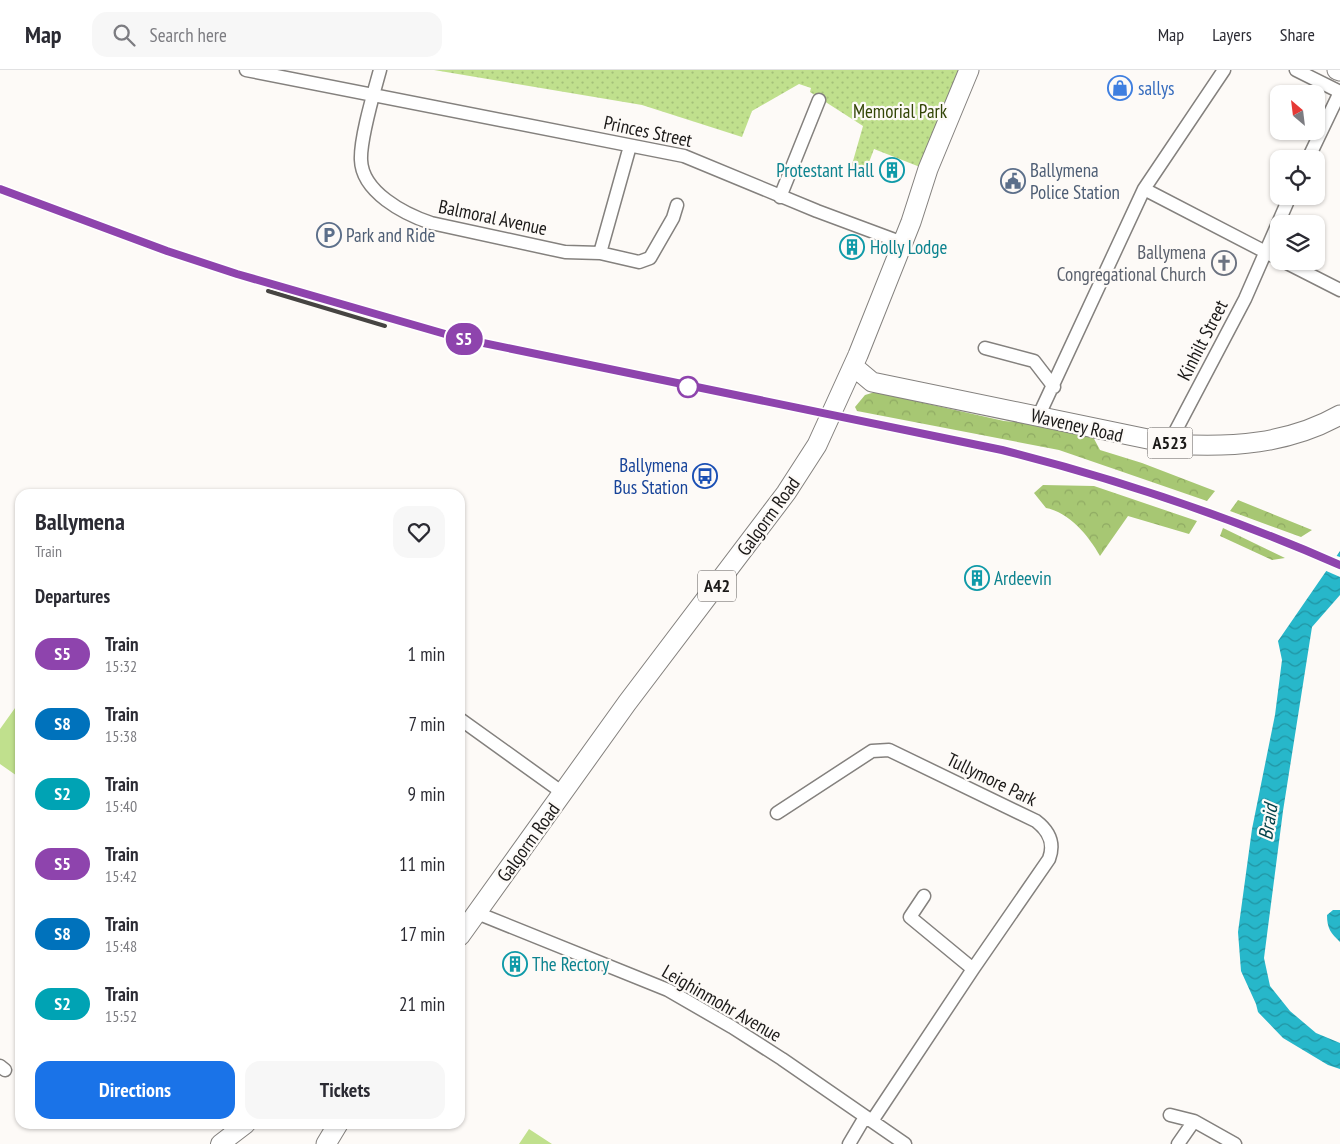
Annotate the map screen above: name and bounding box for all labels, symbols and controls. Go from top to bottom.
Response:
search box [92,12,442,57]
text: Map [25,19,62,50]
icon: search [110,21,138,49]
text: Search here [150,23,227,47]
text: Map [1158,23,1184,46]
text: Layers [1212,23,1252,46]
text: Share [1280,23,1315,46]
shop icon: sallys [1107,75,1133,101]
place label: sallys [1138,76,1174,100]
north arrow [1270,85,1325,140]
map controls [1270,85,1325,270]
park label: Memorial Park [853,99,948,123]
street label: Princes Street [602,110,695,152]
button: locate [1270,150,1325,205]
building icon: Protestant Hall [879,157,905,183]
place label: Protestant Hall [776,158,875,182]
place label: Ballymena Police Station [1030,158,1120,204]
public building icon: Ballymena Police Station [1000,168,1026,194]
street label: Balmoral Avenue [437,194,550,240]
button: layers [1270,215,1325,270]
parking icon: Park and Ride [316,222,342,248]
place label: Park and Ride [346,223,435,247]
building icon: Holly Lodge [839,234,865,260]
place label: Holly Lodge [870,235,948,259]
place label: Ballymena Congregational Church [1057,240,1206,286]
church icon: Ballymena Congregational Church [1211,250,1237,276]
street label: Kinhilt Street [1171,295,1233,384]
line badge: S5 [442,323,486,355]
text: S5 [456,327,472,350]
unlabelled marker [677,376,699,398]
street label: Waveney Road [1029,403,1125,447]
road number: A523 [1148,428,1192,458]
place label: Ballymena Bus Station [614,453,688,499]
bus stop icon: Ballymena Bus Station [692,463,718,489]
street label: Galgorm Road [731,472,805,560]
text: Ballymena [35,506,125,537]
button: heart [393,506,445,558]
text: Train [35,541,62,561]
building icon: Ardeevin [964,565,990,591]
place label: Ardeevin [994,566,1051,590]
road number: A42 [698,571,736,602]
text: Departures [35,584,110,608]
text: Train [105,632,139,656]
text: S5 [54,642,71,665]
text: 1 min [408,642,445,666]
text: 15:32 [105,656,137,676]
text: Train [105,702,139,726]
text: S8 [54,712,71,735]
text: 7 min [408,712,445,736]
text: 15:38 [105,726,137,746]
street label: Tullymore Park [943,747,1041,811]
text: Train [105,772,139,796]
text: S2 [54,782,71,805]
text: 9 min [408,782,445,806]
text: 15:40 [105,796,137,816]
street label: Galgorm Road [491,798,565,886]
water label: Braid [1252,800,1284,842]
text: Train [105,842,139,866]
text: S5 [54,852,71,875]
text: 11 min [399,852,445,876]
text: 15:42 [105,866,137,886]
text: Train [105,912,139,936]
text: S8 [54,922,71,945]
text: 17 min [400,922,445,946]
text: 15:48 [105,936,137,956]
building icon: The Rectory [502,951,528,977]
place label: The Rectory [532,952,610,976]
street label: Leighinmohr Avenue [658,959,786,1047]
text: Train [105,982,139,1006]
text: S2 [54,992,71,1015]
text: 21 min [399,992,445,1016]
text: 15:52 [105,1006,137,1026]
button: Directions [35,1061,235,1119]
button: Tickets [245,1061,445,1119]

